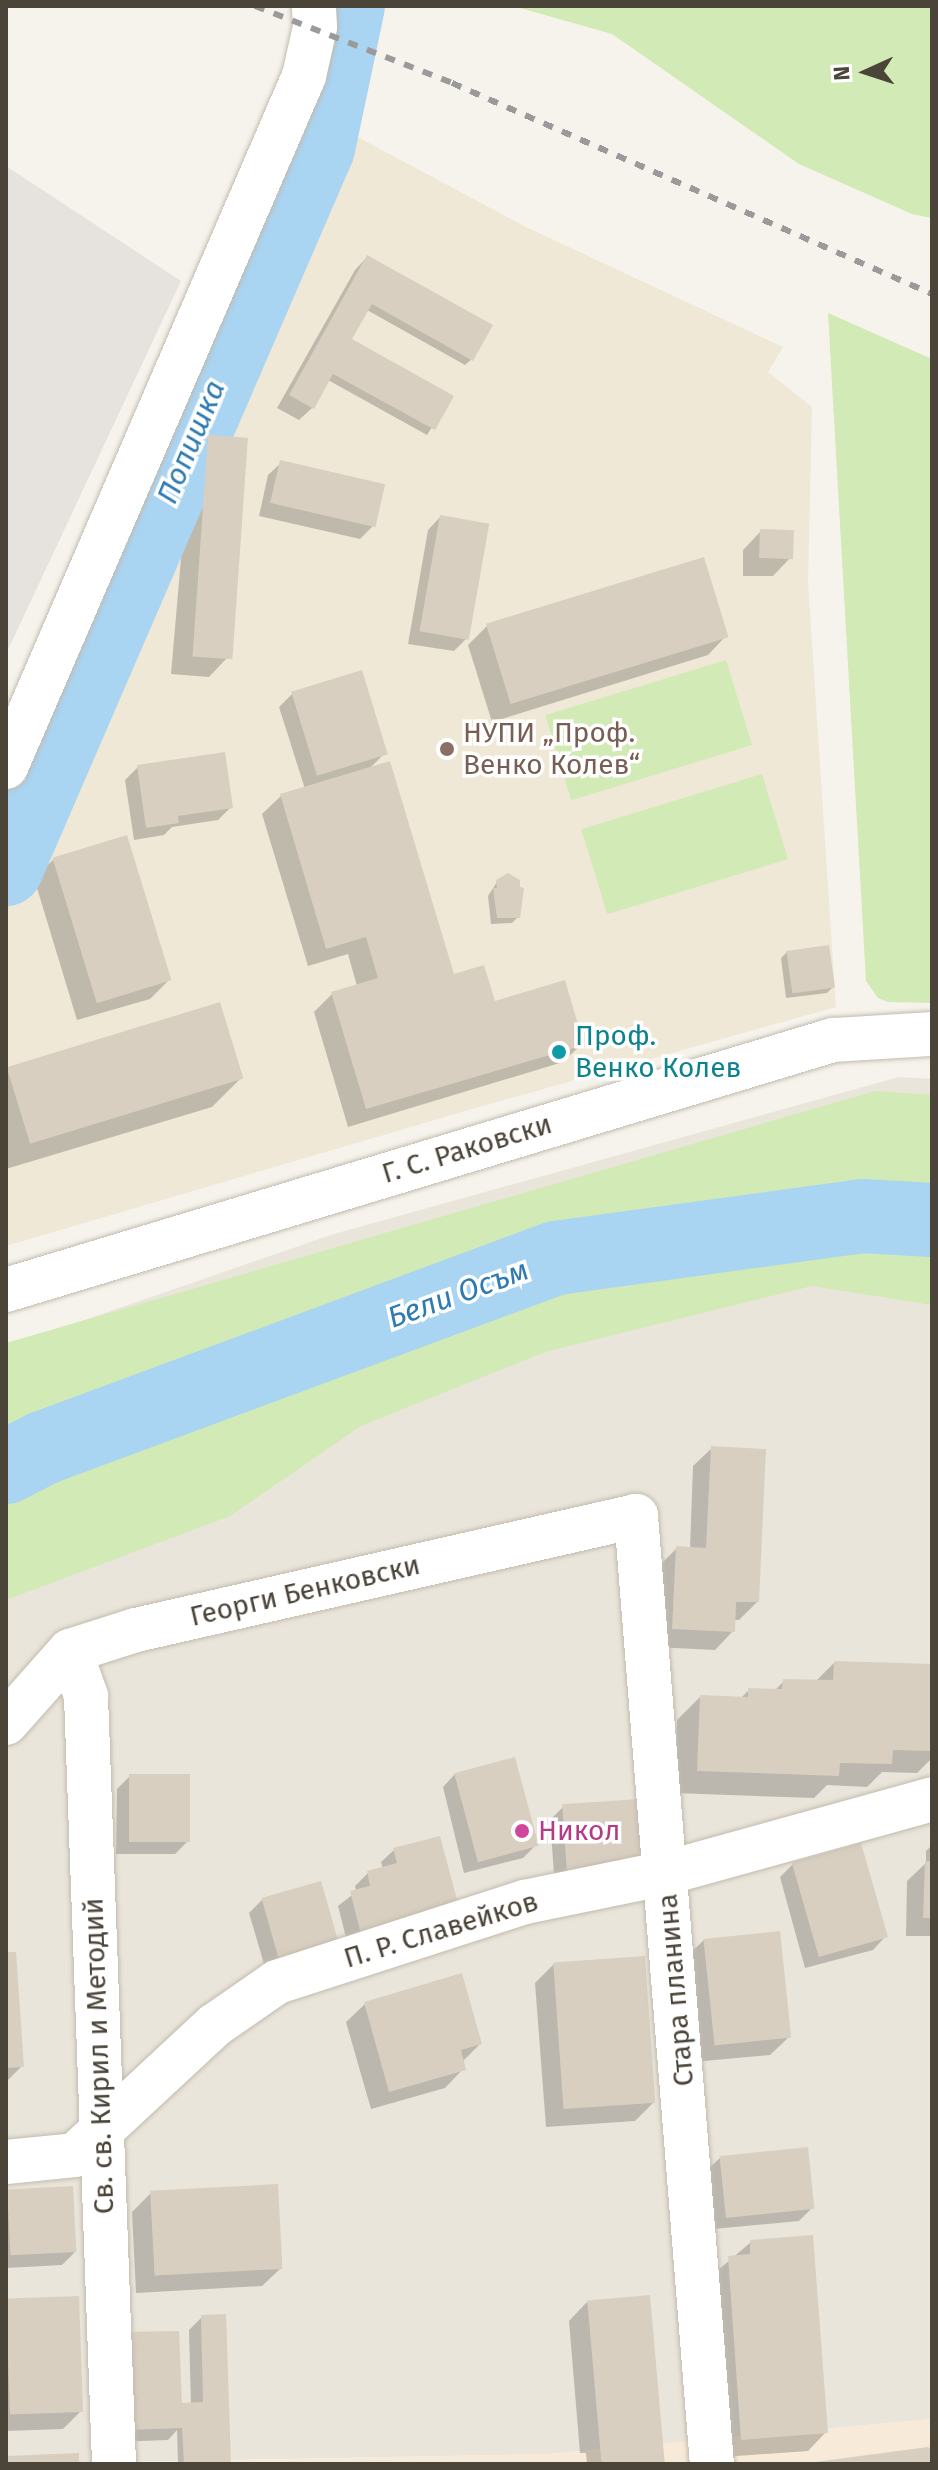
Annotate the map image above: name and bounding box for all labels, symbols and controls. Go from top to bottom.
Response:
north arrow [826,32,906,112]
text: N [828,65,855,81]
water label: Попишка [149,375,233,509]
place label: НУПИ „Проф. Венко Колев“ [463,716,640,782]
marker: НУПИ „Проф. Венко Колев“ [438,740,456,758]
place label: Проф. Венко Колев [575,1019,741,1085]
marker: Проф. Венко Колев [550,1043,568,1061]
street label: Г. С. Раковски [378,1107,556,1191]
water label: Бели Осъм [383,1252,533,1336]
street label: Георги Бенковски [187,1548,423,1634]
place label: Никол [538,1814,620,1848]
marker: Никол [513,1822,531,1840]
street label: П. Р. Славейков [340,1885,542,1975]
street label: Стара планина [651,1892,701,2088]
street label: Св. св. Кирил и Методий [77,1897,121,2215]

